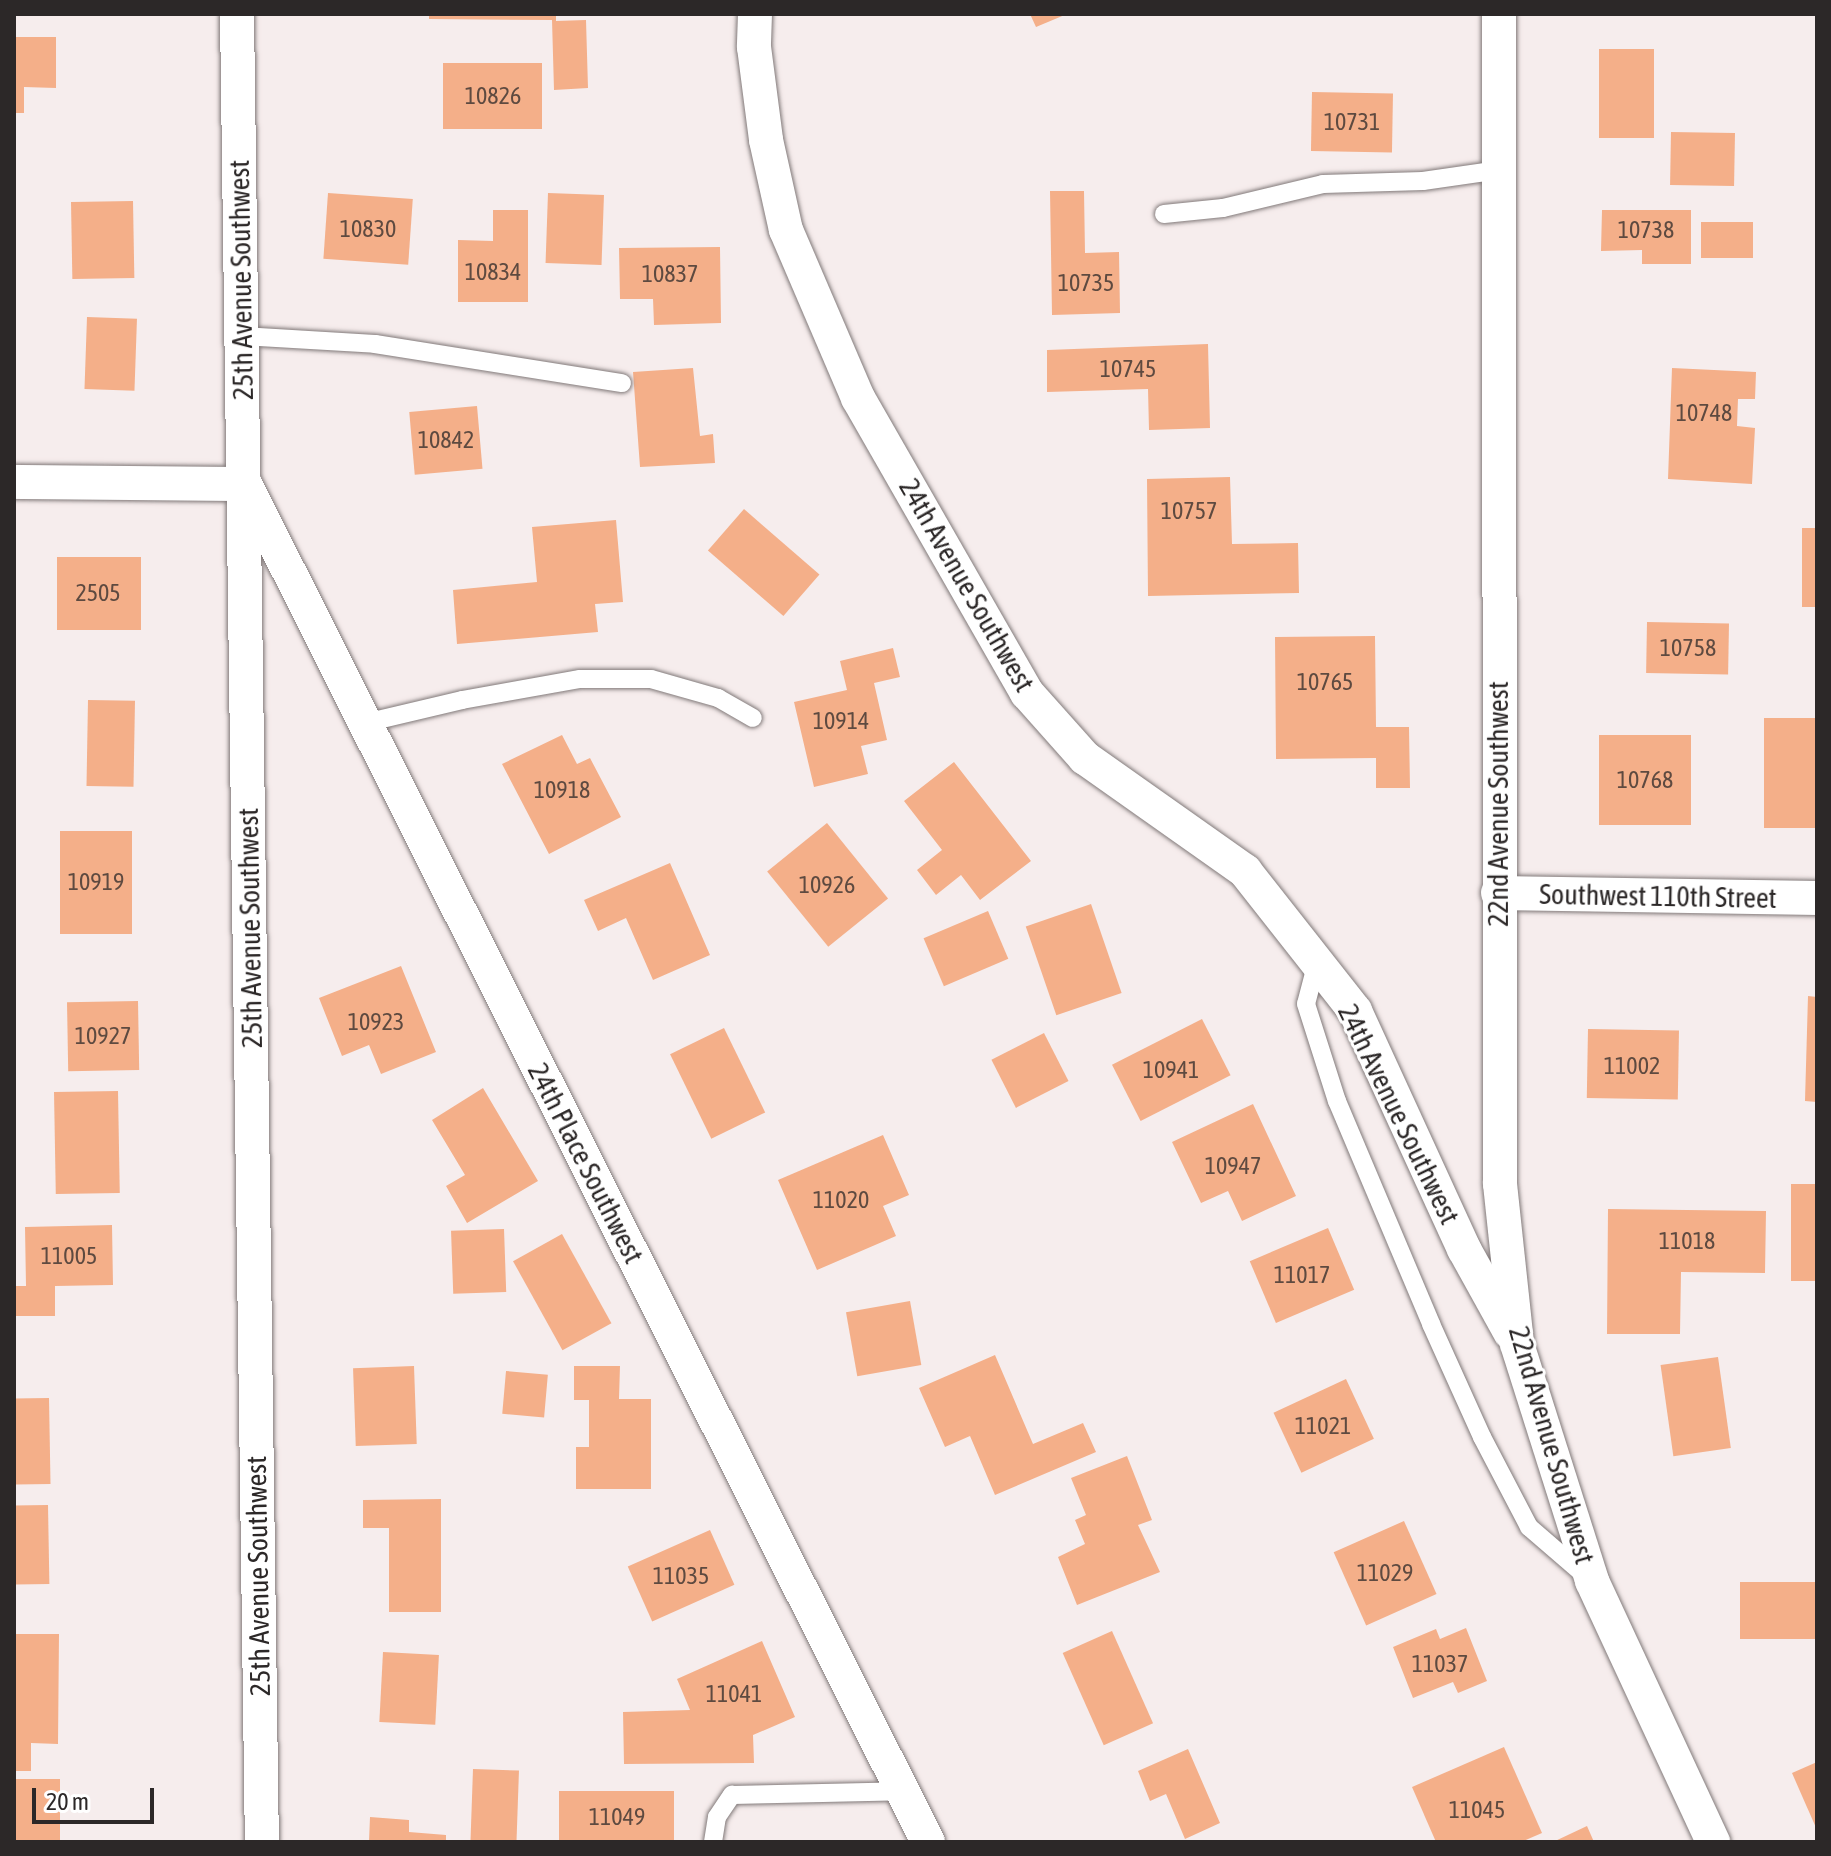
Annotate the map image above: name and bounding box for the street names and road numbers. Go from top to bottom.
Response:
street label: 25th Avenue Southwest [222,160,260,400]
street label: 24th Avenue Southwest [892,473,1042,697]
street label: 22nd Avenue Southwest [1481,681,1515,927]
street label: 25th Avenue Southwest [231,808,269,1048]
street label: Southwest 110th Street [1539,877,1777,915]
street label: 24th Avenue Southwest [1331,999,1467,1229]
street label: 24th Place Southwest [521,1057,651,1269]
street label: 22nd Avenue Southwest [1502,1322,1602,1568]
street label: 25th Avenue Southwest [239,1456,277,1696]

